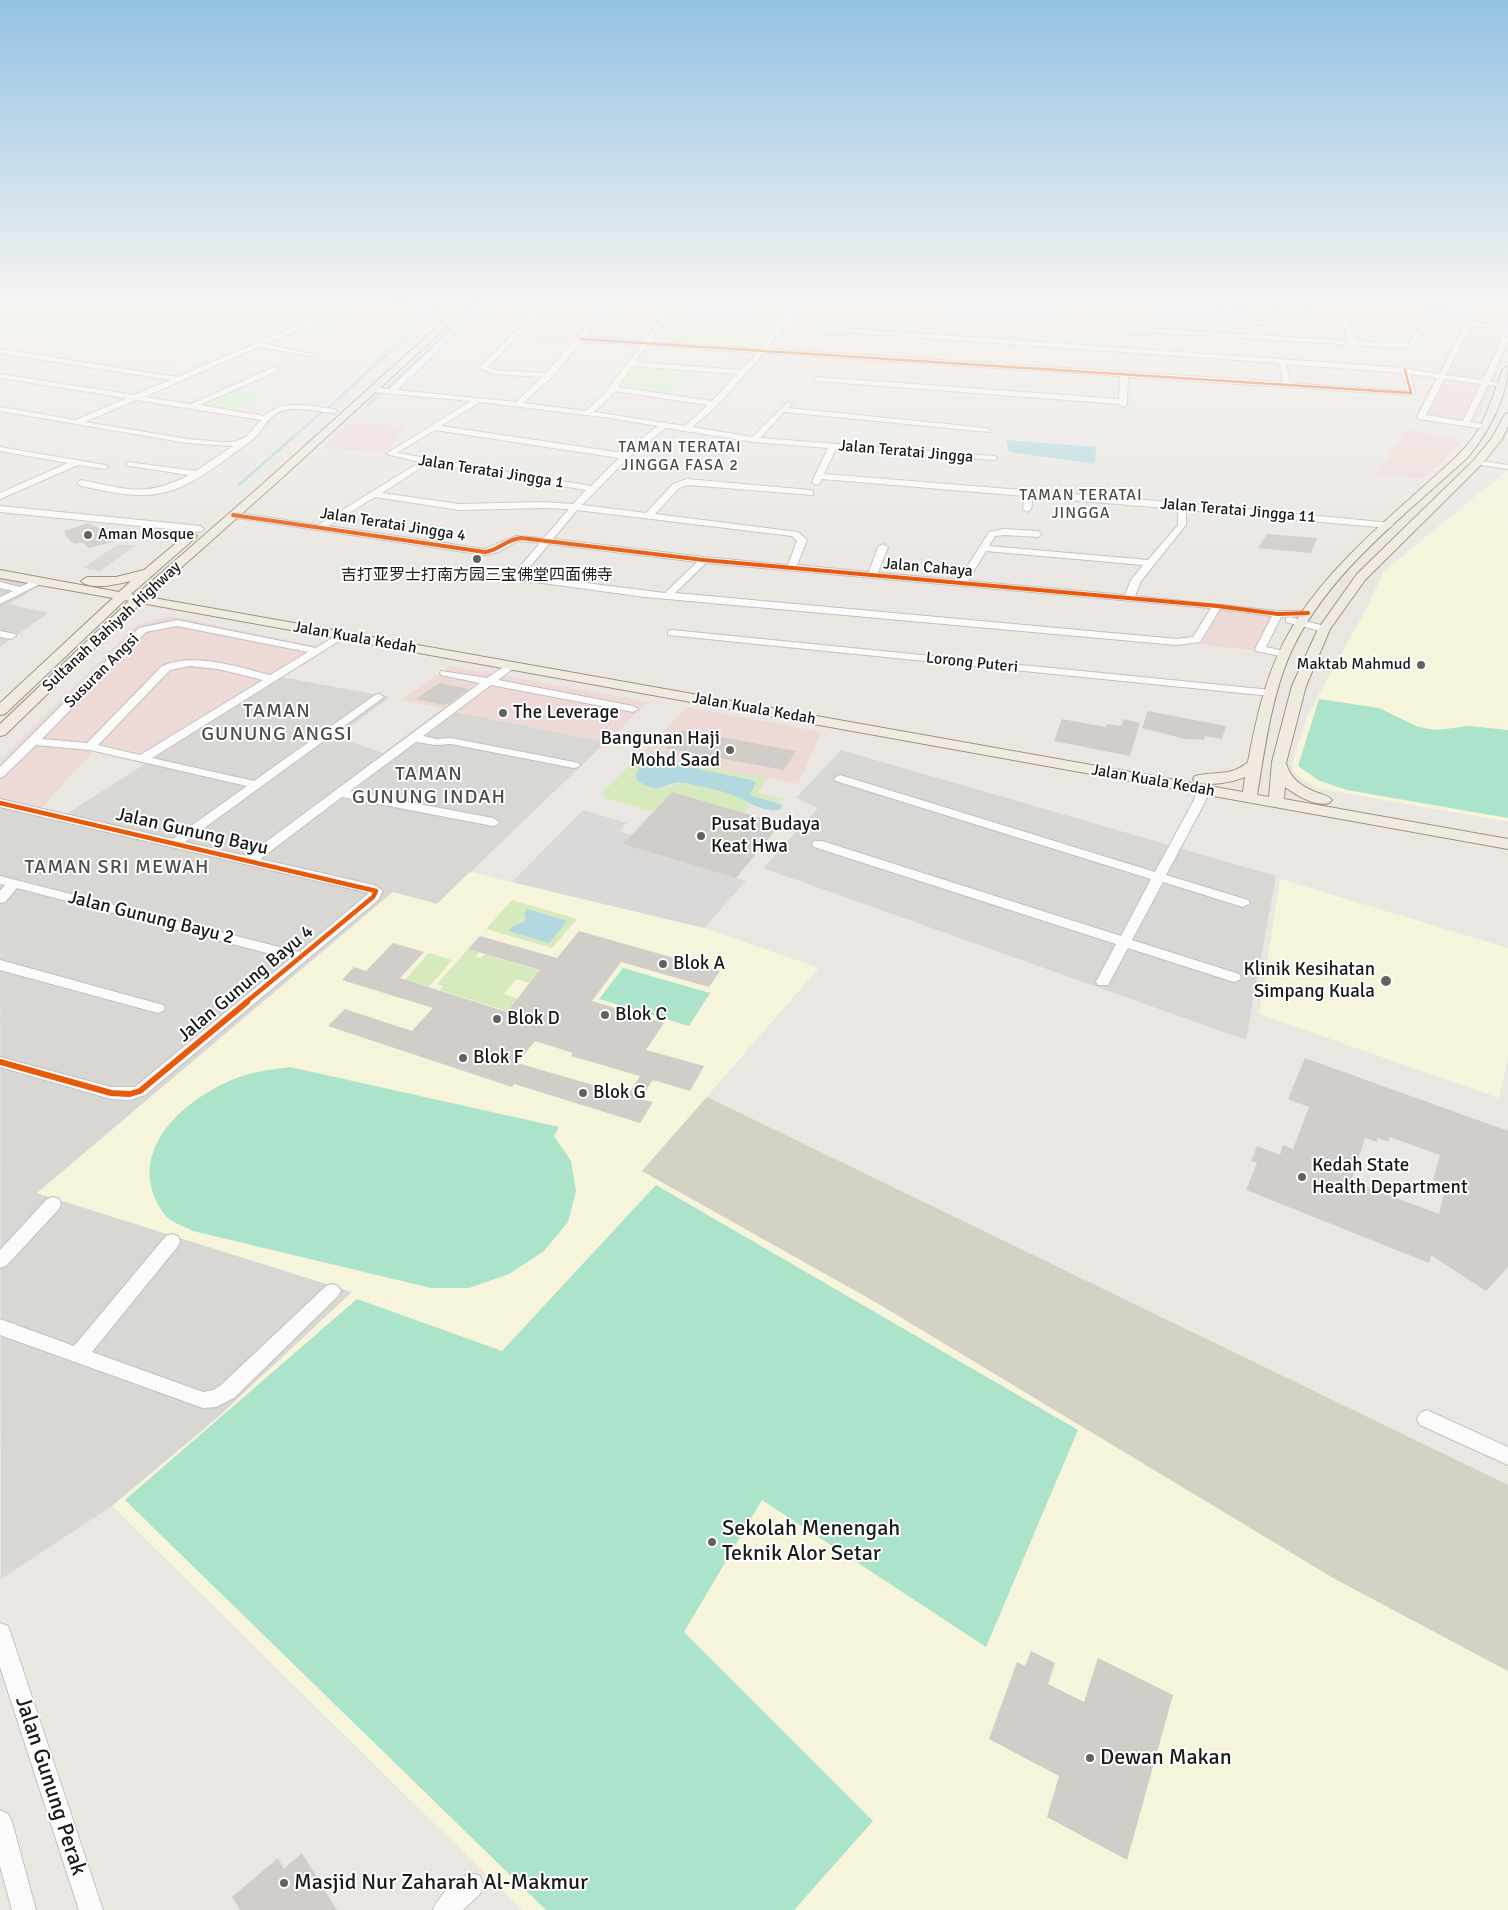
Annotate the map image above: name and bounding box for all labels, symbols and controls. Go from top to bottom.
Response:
street label: Jalan Teratai Jingga [838,437,974,467]
district label: TAMAN TERATAI JINGGA FASA 2 [617,438,743,476]
street label: Jalan Teratai Jingga 1 [417,451,565,493]
district label: TAMAN TERATAI JINGGA [1018,486,1144,524]
street label: Jalan Teratai Jingga 11 [1160,495,1316,527]
street label: Jalan Teratai Jingga 4 [319,504,467,546]
place label: Aman Mosque [98,525,194,545]
marker: Aman Mosque [82,529,94,541]
marker: 吉打亚罗士打南方园三宝佛堂四面佛寺 [471,553,483,565]
street label: Jalan Cahaya [883,555,973,581]
street label: Sultanah Bahiyah Highway [39,558,185,696]
place label: 吉打亚罗士打南方园三宝佛堂四面佛寺 [341,566,613,586]
street label: Jalan Kuala Kedah [292,618,418,658]
street label: Susuran Angsi [61,630,143,712]
street label: Lorong Puteri [925,649,1019,677]
place label: Maktab Mahmud [1297,655,1411,675]
marker: Maktab Mahmud [1415,659,1427,671]
street label: Jalan Kuala Kedah [691,689,817,729]
district label: TAMAN GUNUNG ANGSI [200,700,354,747]
place label: The Leverage [513,702,619,724]
marker: The Leverage [497,707,509,719]
place label: Bangunan Haji Mohd Saad [601,728,720,772]
marker: Bangunan Haji Mohd Saad [724,744,736,756]
street label: Jalan Kuala Kedah [1090,761,1216,801]
district label: TAMAN GUNUNG INDAH [351,763,507,810]
street label: Jalan Gunung Bayu [114,803,270,861]
place label: Pusat Budaya Keat Hwa [711,814,820,858]
marker: Pusat Budaya Keat Hwa [695,830,707,842]
district label: TAMAN SRI MEWAH [23,856,211,880]
street label: Jalan Gunung Bayu 2 [66,886,236,950]
street label: Jalan Gunung Bayu 4 [174,921,318,1047]
place label: Blok A [673,953,725,975]
marker: Blok A [657,958,669,970]
place label: Klinik Kesihatan Simpang Kuala [1243,959,1375,1003]
marker: Klinik Kesihatan Simpang Kuala [1379,974,1393,988]
place label: Blok C [615,1004,667,1026]
place label: Blok D [507,1008,560,1030]
marker: Blok C [599,1009,611,1021]
marker: Blok D [491,1013,503,1025]
place label: Blok F [473,1047,523,1069]
marker: Blok F [457,1052,469,1064]
place label: Blok G [593,1082,646,1104]
marker: Blok G [577,1087,589,1099]
place label: Kedah State Health Department [1312,1155,1468,1199]
marker: Kedah State Health Department [1296,1171,1308,1183]
place label: Sekolah Menengah Teknik Alor Setar [722,1516,900,1568]
marker: Sekolah Menengah Teknik Alor Setar [706,1536,718,1548]
street label: Jalan Gunung Perak [9,1693,91,1879]
place label: Dewan Makan [1100,1745,1232,1771]
marker: Dewan Makan [1084,1752,1096,1764]
place label: Masjid Nur Zaharah Al-Makmur [294,1870,588,1896]
marker: Masjid Nur Zaharah Al-Makmur [278,1877,290,1889]

